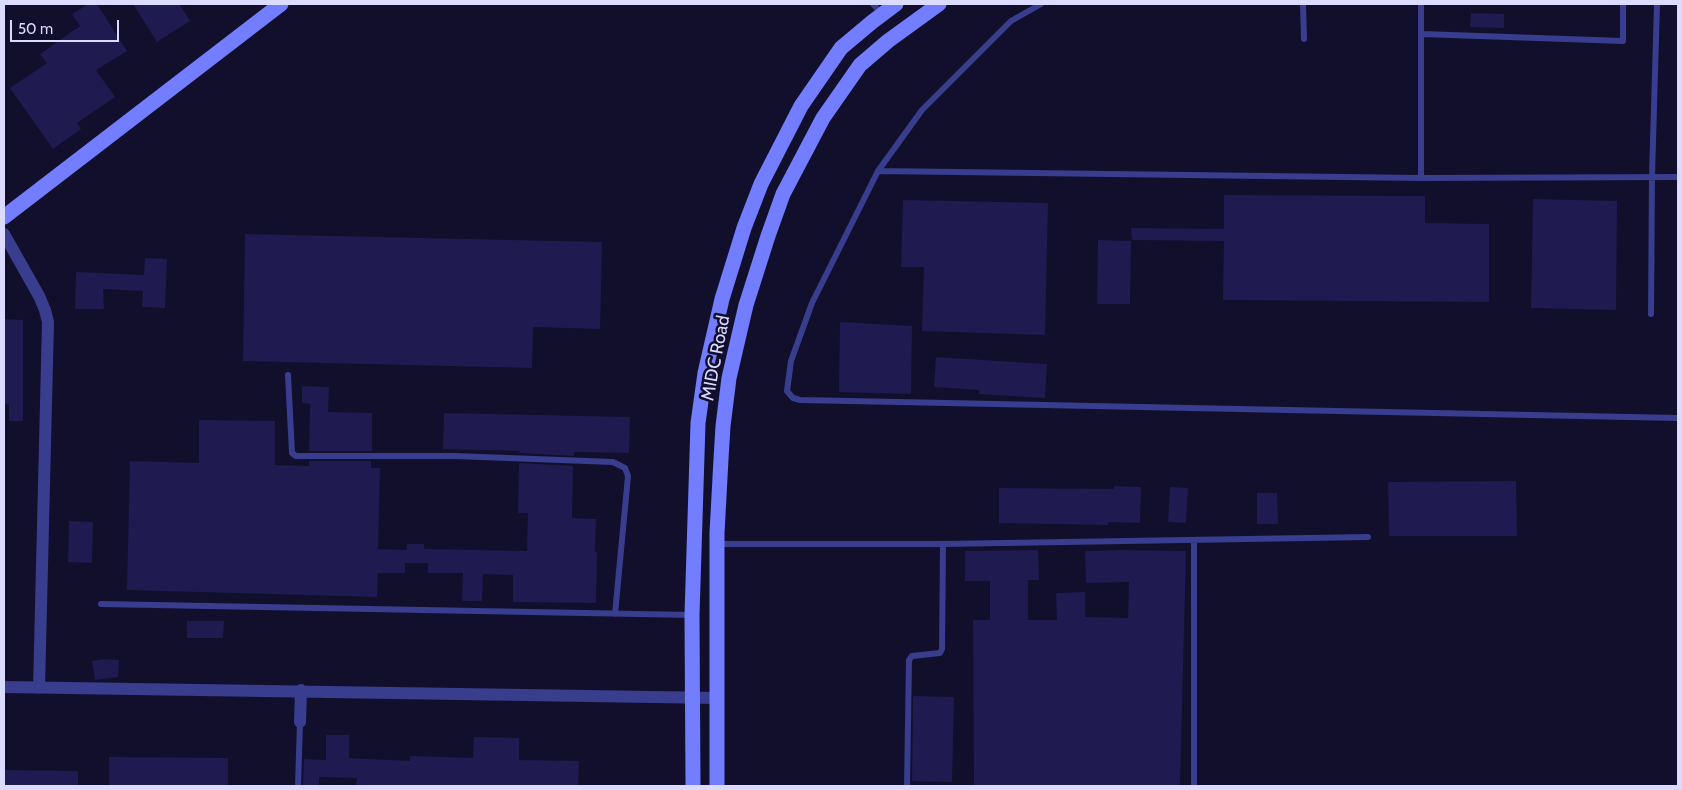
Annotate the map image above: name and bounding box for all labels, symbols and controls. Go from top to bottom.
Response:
scale bar [12,10,121,42]
text: 50 m [18,20,53,38]
street label: MIDC Road [697,314,735,402]

